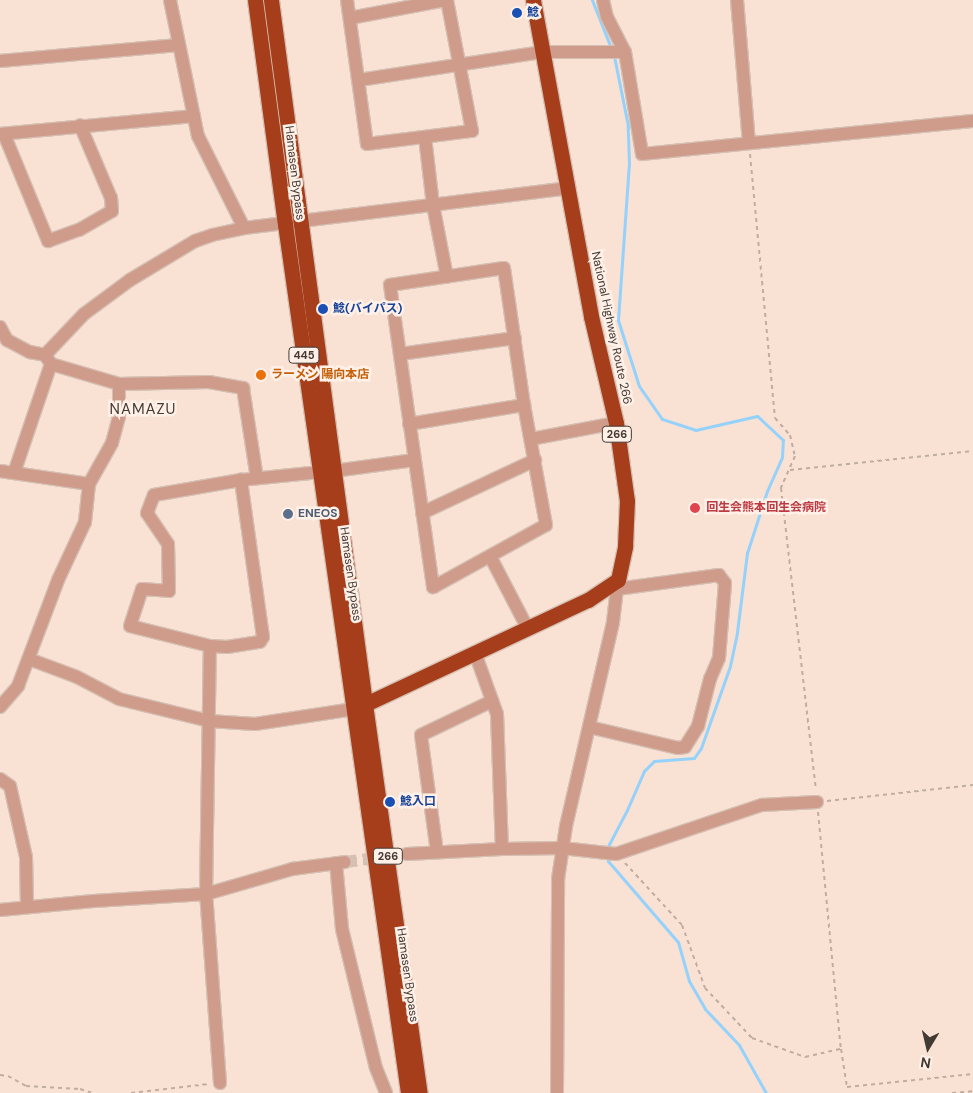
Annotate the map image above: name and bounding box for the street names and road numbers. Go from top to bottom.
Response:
street label: Hamasen Bypass [281,125,307,221]
street label: National Highway Route 266 [588,250,634,406]
road number: 445 [288,346,320,364]
road number: 266 [601,426,633,442]
street label: Hamasen Bypass [336,526,364,622]
road number: 266 [372,848,404,864]
street label: Hamasen Bypass [393,927,421,1023]

